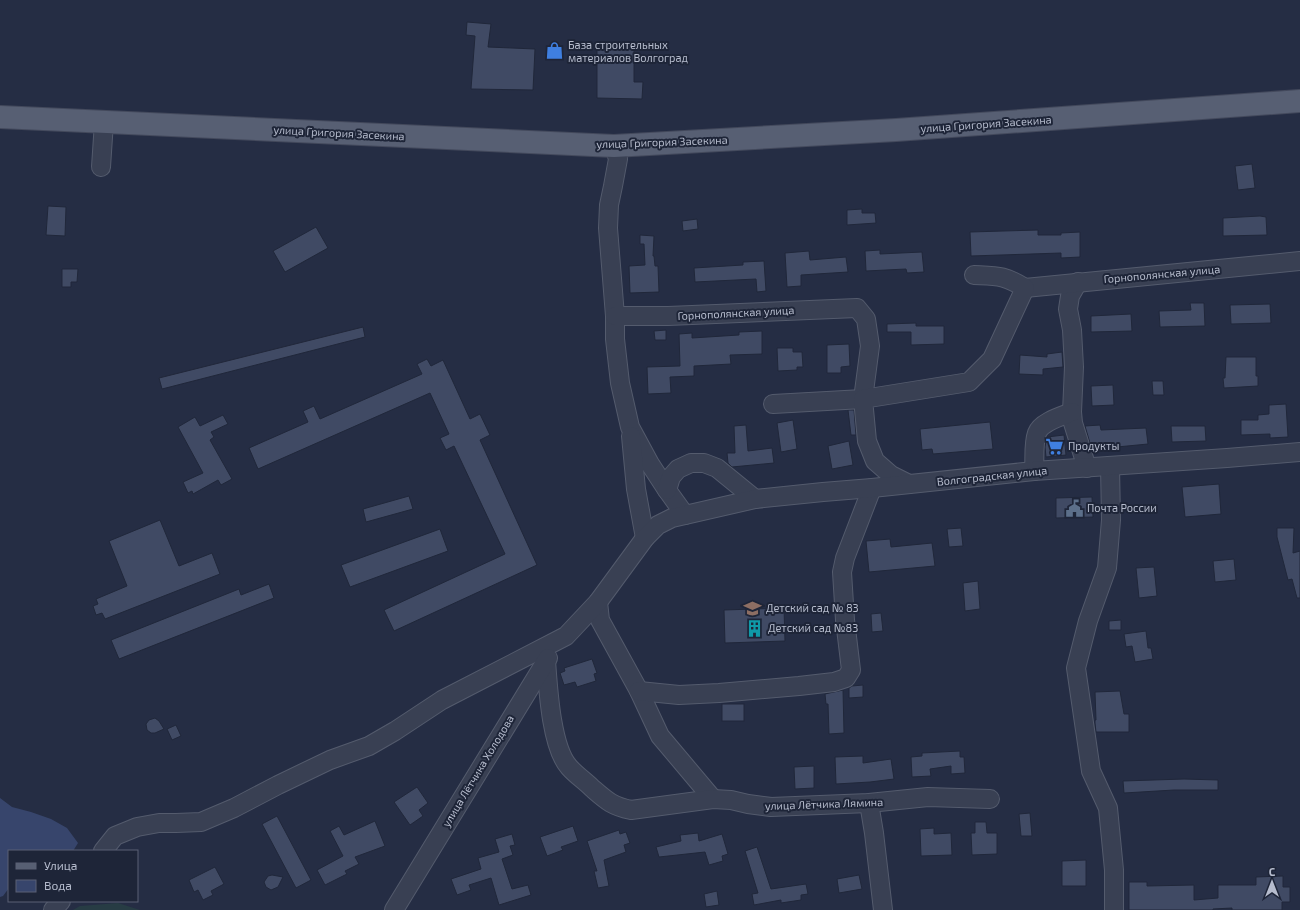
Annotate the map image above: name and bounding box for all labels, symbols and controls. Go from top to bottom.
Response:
place label: База строительных материалов Волгоград [568,38,689,64]
shop icon: База строительных материалов Волгоград [545,41,565,61]
street label: улица Григория Засекина [920,112,1052,136]
street label: улица Григория Засекина [273,123,405,143]
street label: улица Григория Засекина [596,133,728,151]
street label: Горнополянская улица [1103,262,1221,286]
street label: Горнополянская улица [677,303,795,323]
supermarket icon: Продукты [1045,436,1065,456]
place label: Продукты [1068,439,1119,453]
street label: Волгоградская улица [936,463,1048,489]
public building icon: Почта России [1064,498,1084,518]
place label: Почта России [1087,501,1157,514]
school or university icon: Детский сад № 83 [743,598,763,618]
place label: Детский сад № 83 [766,601,859,614]
building icon: Детский сад №83 [745,618,765,638]
place label: Детский сад №83 [768,621,858,634]
street label: улица Лётчика Холодова [439,712,517,830]
street label: улица Лётчика Лямина [765,795,883,813]
legend [8,850,138,902]
text: Улица [44,858,77,872]
north arrow [1252,862,1292,902]
text: С [1269,865,1276,878]
text: Вода [44,878,72,892]

